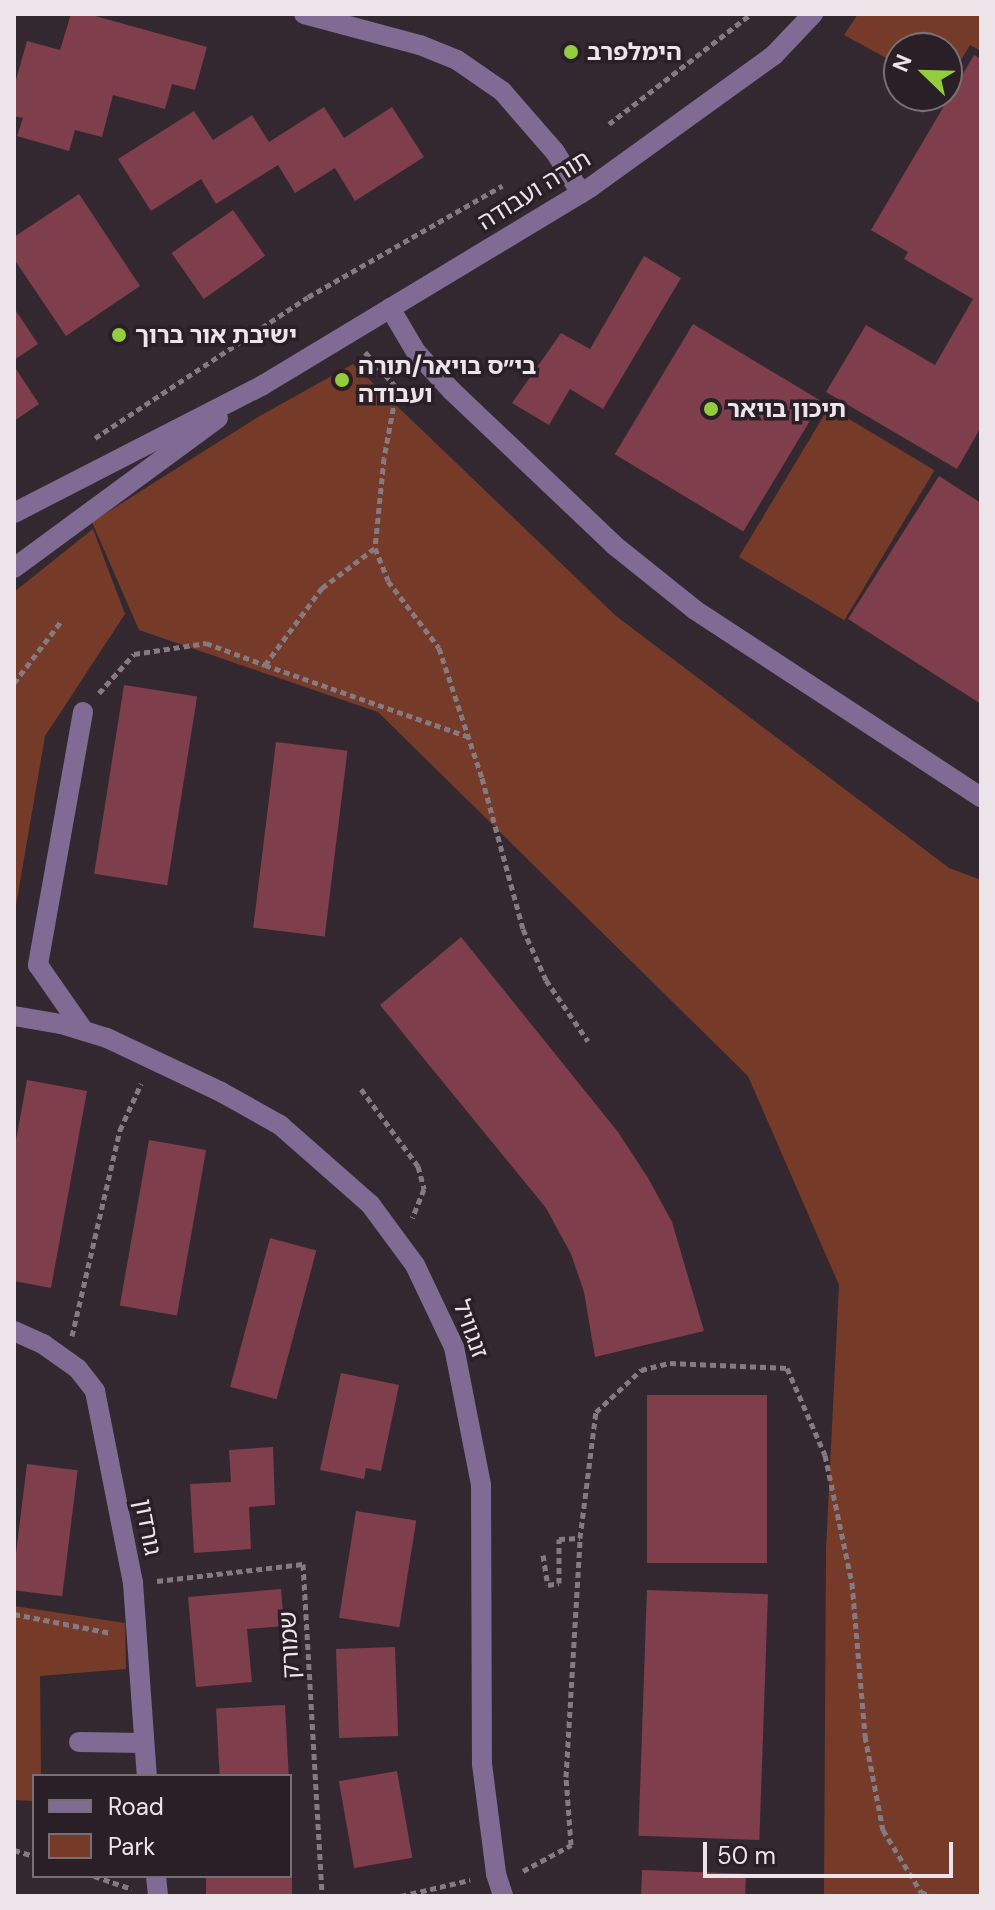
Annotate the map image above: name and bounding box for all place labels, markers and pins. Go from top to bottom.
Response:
place label: הימלפרב [587,38,682,66]
marker: הימלפרב [562,43,580,61]
place label: ישיבת אור ברוך [135,321,297,349]
marker: ישיבת אור ברוך [110,326,128,344]
place label: בי״ס בויאר/תורה ועבודה [358,352,536,408]
marker: בי״ס בויאר/תורה ועבודה [333,371,351,389]
place label: תיכון בויאר [727,395,846,423]
marker: תיכון בויאר [702,400,720,418]

